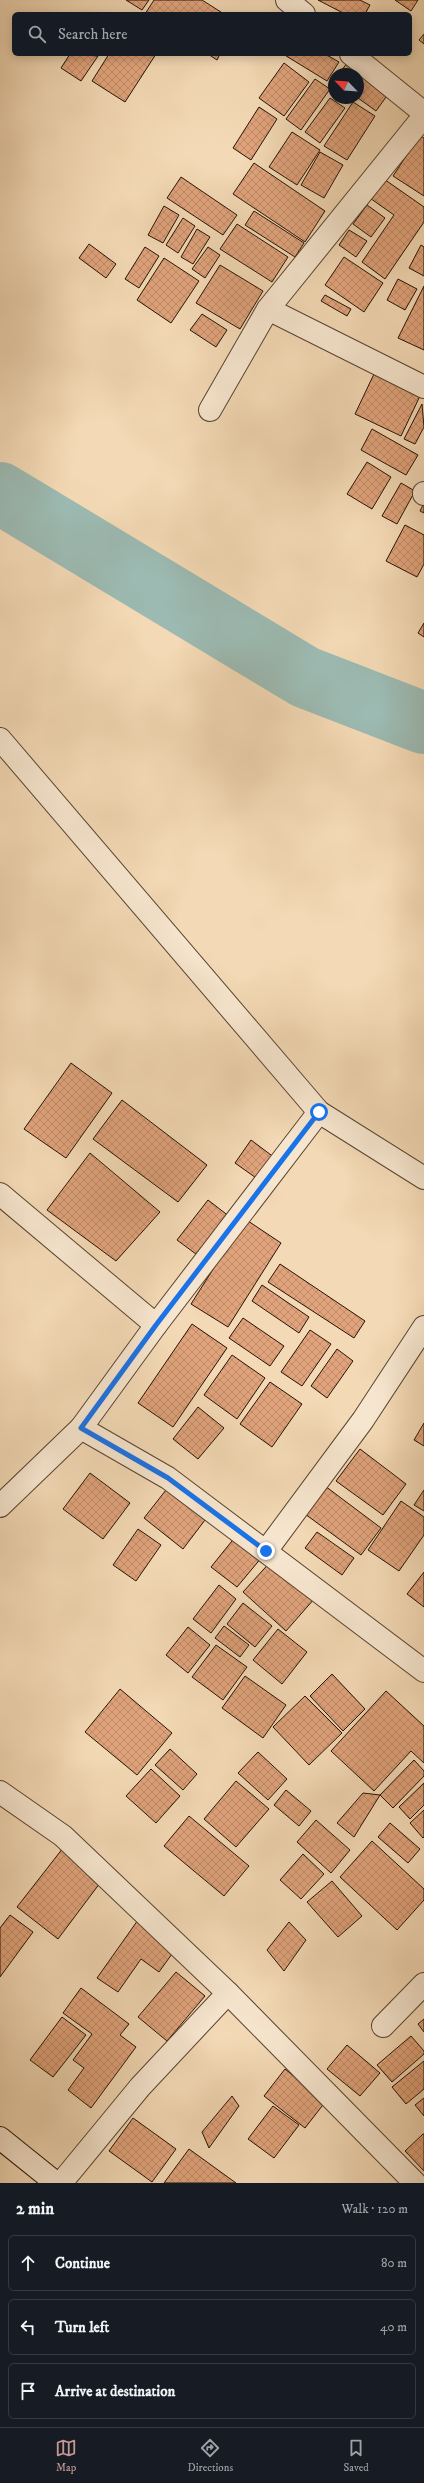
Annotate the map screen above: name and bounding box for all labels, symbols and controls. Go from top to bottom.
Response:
search box [12,12,412,56]
icon: search [26,23,48,45]
text: Search here [58,25,127,44]
north arrow [328,68,364,104]
route start [310,1103,328,1121]
route end [257,1542,275,1560]
text: 2 min [16,2198,54,2220]
text: Walk · 120 m [342,2201,408,2217]
icon: ahead [17,2252,39,2274]
text: Continue [55,2254,110,2273]
text: 80 m [381,2255,407,2271]
icon: left [17,2316,39,2338]
text: Turn left [55,2318,109,2337]
text: 40 m [380,2319,407,2335]
icon: arrive [17,2380,39,2402]
text: Arrive at destination [55,2382,175,2401]
tab: Map [55,2437,77,2475]
tab: Directions [188,2437,233,2475]
tab: Saved [344,2437,369,2475]

